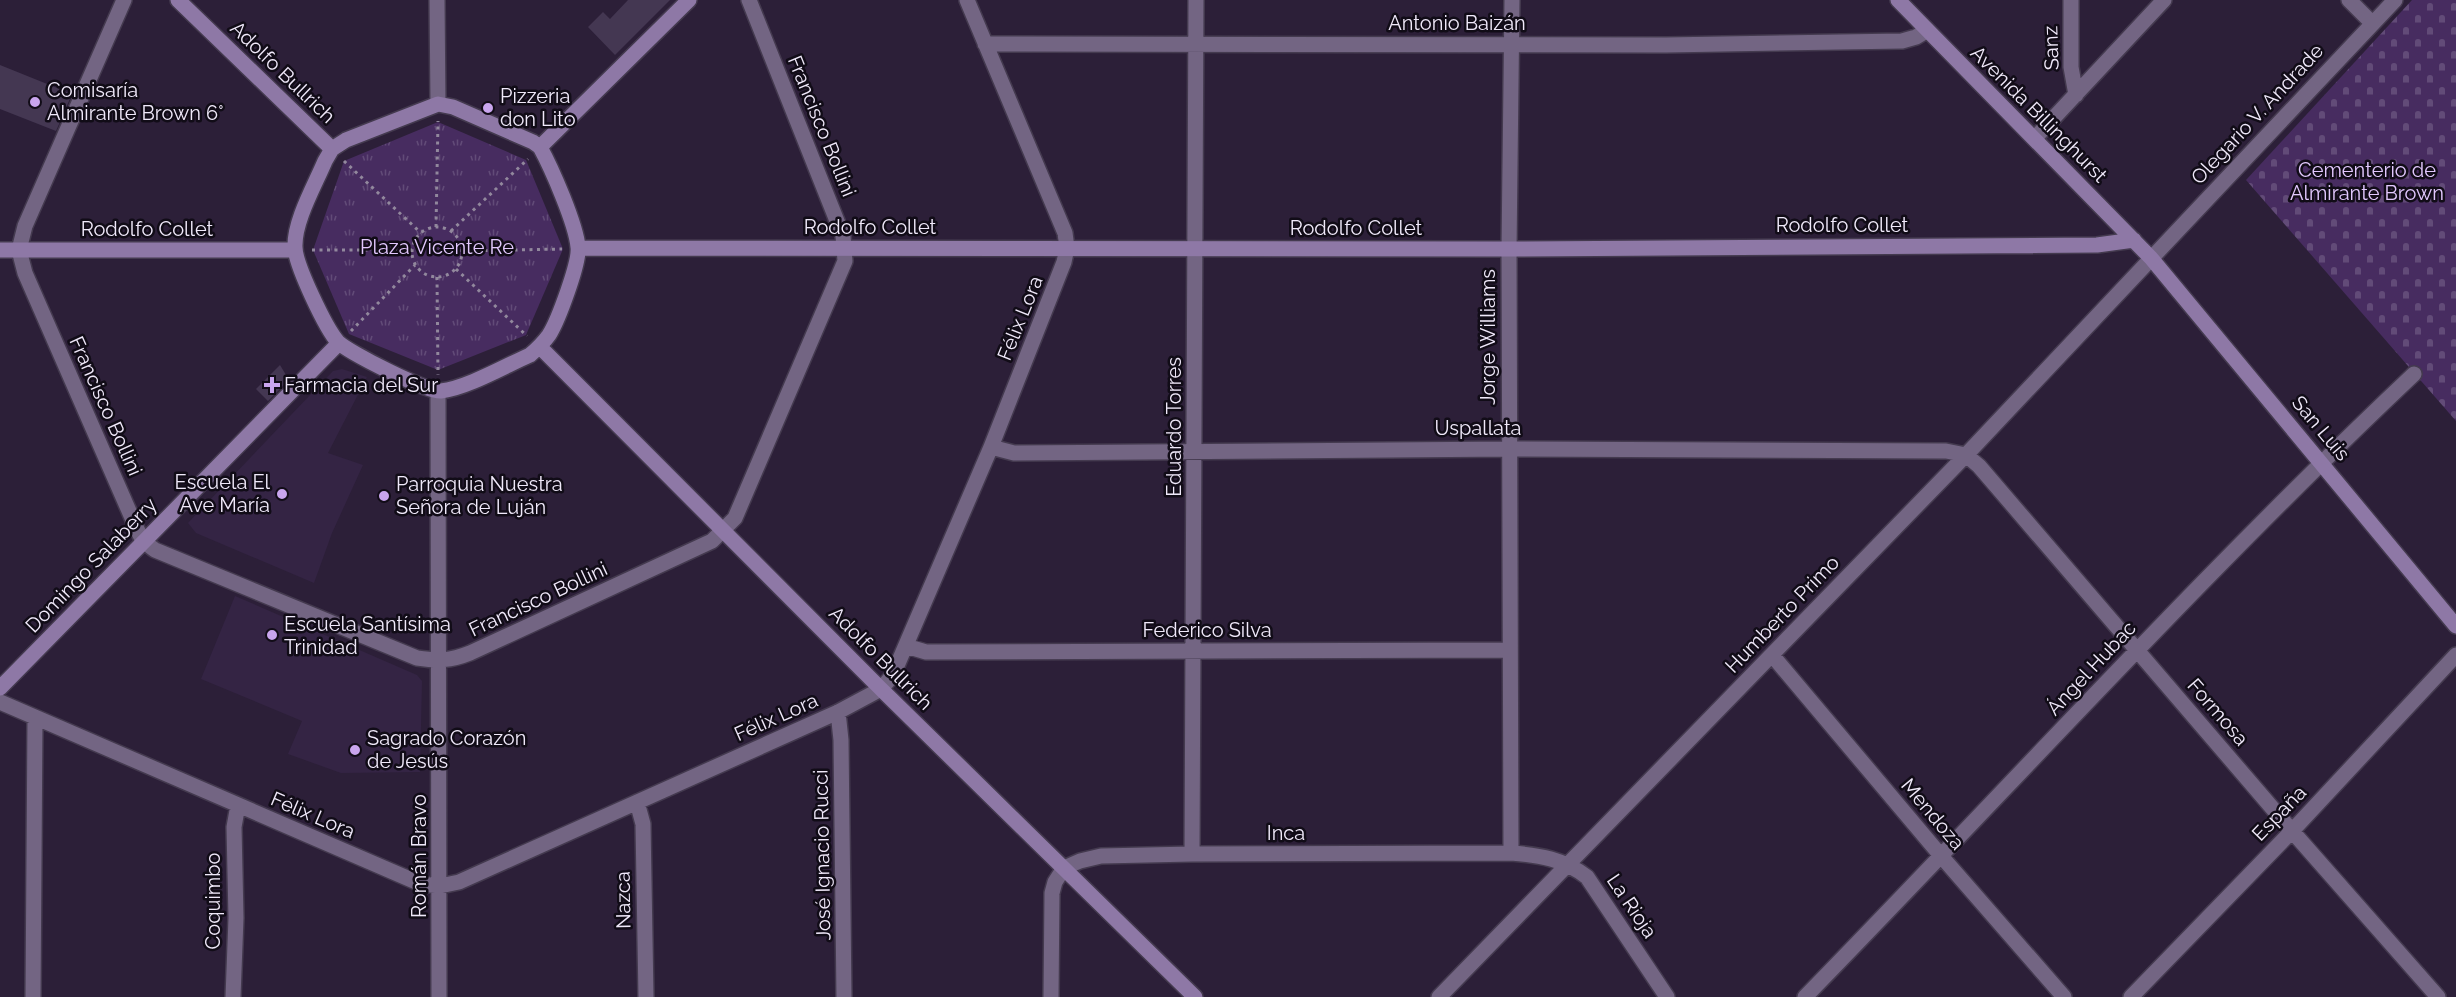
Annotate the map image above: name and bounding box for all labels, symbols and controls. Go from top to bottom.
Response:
street label: Antonio Baizán [1388,11,1526,35]
street label: Adolfo Bullrich [226,16,340,128]
street label: Sanz [2038,25,2064,71]
street label: Olegario V. Andrade [2186,39,2328,189]
street label: Avenida Billinghurst [1966,41,2112,187]
street label: Francisco Bollini [783,52,861,200]
place label: Comisaría Almirante Brown 6° [47,78,223,125]
place label: Pizzeria don Lito [500,84,576,131]
marker: Comisaría Almirante Brown 6° [28,95,42,109]
marker: Pizzeria don Lito [481,101,495,115]
park label: Cementerio de Almirante Brown [2290,158,2444,205]
street label: Rodolfo Collet [1776,213,1909,237]
street label: Rodolfo Collet [804,215,937,239]
street label: Rodolfo Collet [1290,216,1423,240]
street label: Rodolfo Collet [81,217,214,241]
park label: Plaza Vicente Re [360,235,514,259]
street label: Jorge Williams [1476,269,1500,405]
street label: Félix Lora [992,272,1048,364]
street label: Francisco Bollini [65,333,147,479]
street label: Eduardo Torres [1162,357,1186,497]
place label: Farmacia del Sur [284,373,438,397]
marker: Farmacia del Sur [265,378,279,392]
street label: San Luis [2287,391,2355,465]
street label: Uspallata [1434,416,1522,440]
place label: Escuela El Ave María [175,470,271,517]
place label: Parroquia Nuestra Señora de Luján [396,472,563,519]
marker: Escuela El Ave María [275,487,289,501]
marker: Parroquia Nuestra Señora de Luján [377,489,391,503]
street label: Domingo Salaberry [20,492,162,637]
street label: Humberto Primo [1720,550,1844,678]
street label: Francisco Bollini [465,556,611,642]
street label: Adolfo Bullrich [824,601,938,715]
place label: Escuela Santísima Trinidad [284,612,451,659]
street label: Ángel Hubac [2041,616,2141,720]
street label: Federico Silva [1142,618,1272,642]
marker: Escuela Santísima Trinidad [265,628,279,642]
street label: Formosa [2182,674,2254,750]
street label: Félix Lora [730,688,822,746]
place label: Sagrado Corazón de Jesús [367,726,526,773]
marker: Sagrado Corazón de Jesús [348,743,362,757]
street label: José Ignacio Rucci [809,769,835,941]
street label: Mendoza [1896,773,1970,855]
street label: España [2247,780,2311,846]
street label: Félix Lora [267,787,359,843]
street label: Román Bravo [407,794,431,918]
street label: Inca [1267,821,1305,845]
street label: Coquimbo [201,852,225,949]
street label: La Rioja [1602,869,1662,943]
street label: Nazca [610,871,636,929]

